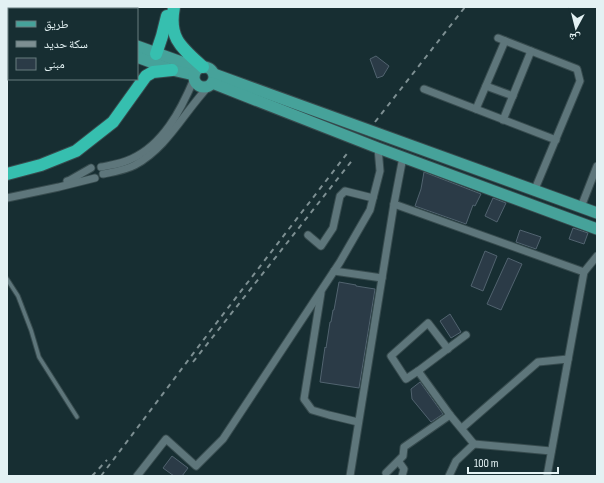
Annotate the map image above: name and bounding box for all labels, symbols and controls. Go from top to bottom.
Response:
legend [8,8,138,80]
north arrow [556,8,596,48]
text: طريق [44,17,69,32]
text: ش [568,29,582,45]
text: سكة حديد [44,37,88,52]
text: مبنى [44,57,65,72]
scale bar [468,449,558,475]
text: 100 m [474,456,499,471]

